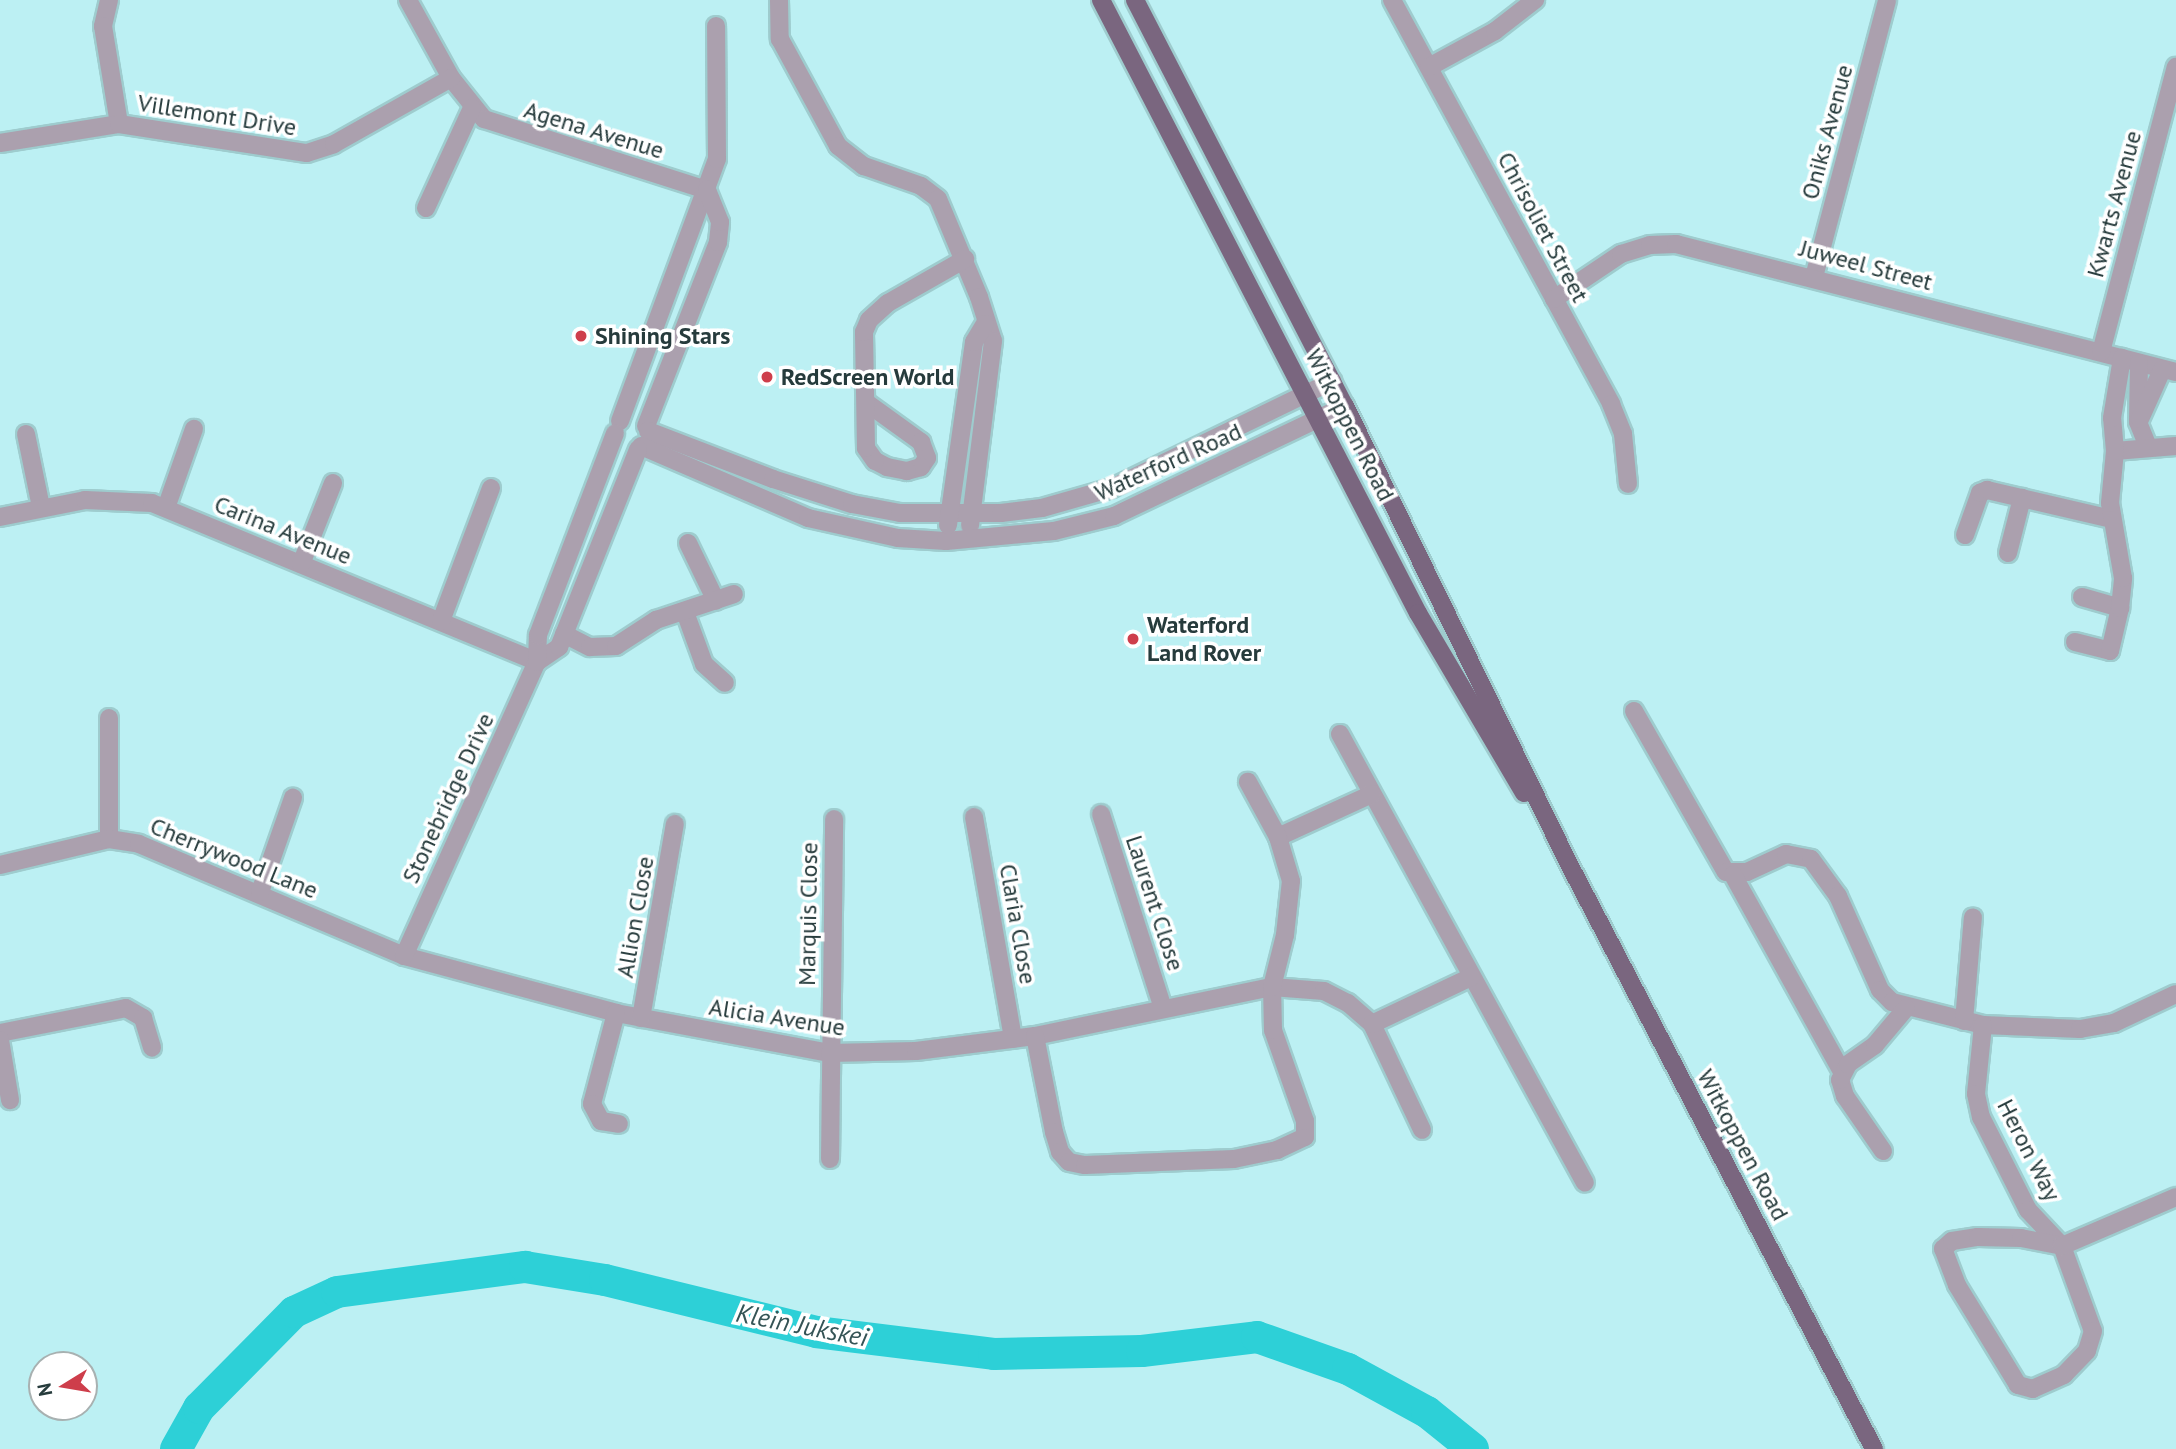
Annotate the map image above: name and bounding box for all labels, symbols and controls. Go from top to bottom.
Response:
street label: Oniks Avenue [1795,61,1859,203]
street label: Villemont Drive [136,88,298,142]
street label: Agena Avenue [520,95,668,165]
street label: Kwarts Avenue [2081,127,2147,281]
street label: Chrisoliet Street [1491,147,1595,307]
street label: Juweel Street [1797,233,1935,297]
place label: Shining Stars [595,322,730,350]
marker: Shining Stars [573,328,589,344]
street label: Witkoppen Road [1299,344,1401,506]
place label: RedScreen World [781,363,955,391]
marker: RedScreen World [759,369,775,385]
street label: Waterford Road [1090,417,1246,507]
street label: Carina Avenue [210,489,356,571]
place label: Waterford Land Rover [1147,611,1261,667]
marker: Waterford Land Rover [1125,631,1141,647]
street label: Stonebridge Drive [396,708,500,888]
street label: Cherrywood Lane [146,811,322,905]
street label: Laurent Close [1120,832,1190,974]
street label: Marquis Close [792,842,824,986]
street label: Allion Close [610,854,660,980]
street label: Claria Close [993,862,1043,986]
street label: Alicia Avenue [707,992,847,1042]
street label: Witkoppen Road [1691,1065,1795,1225]
street label: Heron Way [1991,1094,2067,1206]
water label: Klein Jukskei [733,1297,871,1353]
north arrow [28,1351,98,1421]
text: N [31,1381,57,1398]

